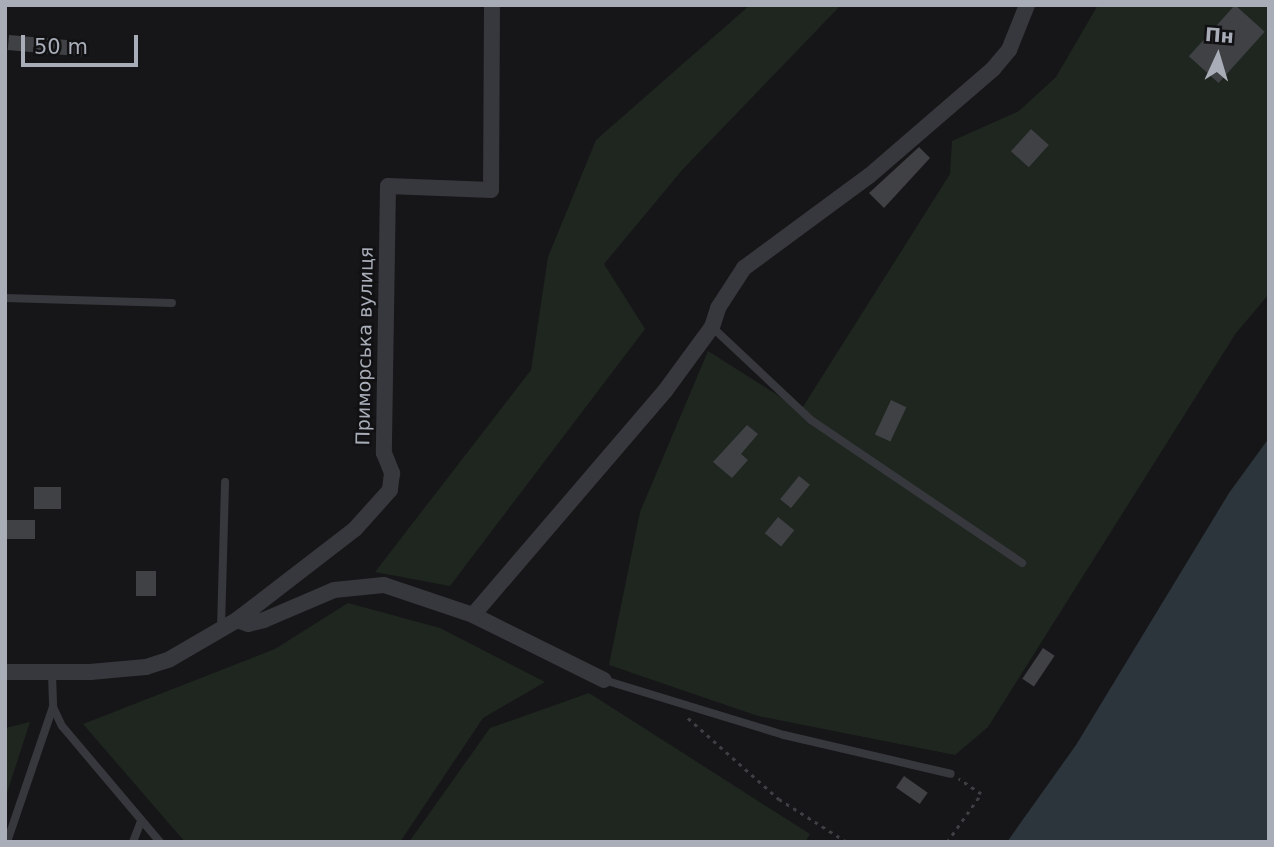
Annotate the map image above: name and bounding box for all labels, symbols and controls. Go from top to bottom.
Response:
scale bar [24,21,142,65]
north arrow [1183,21,1253,91]
text: Пн [1204,23,1235,47]
text: 50 m [34,35,88,59]
street label: Приморська вулиця [352,246,378,446]

